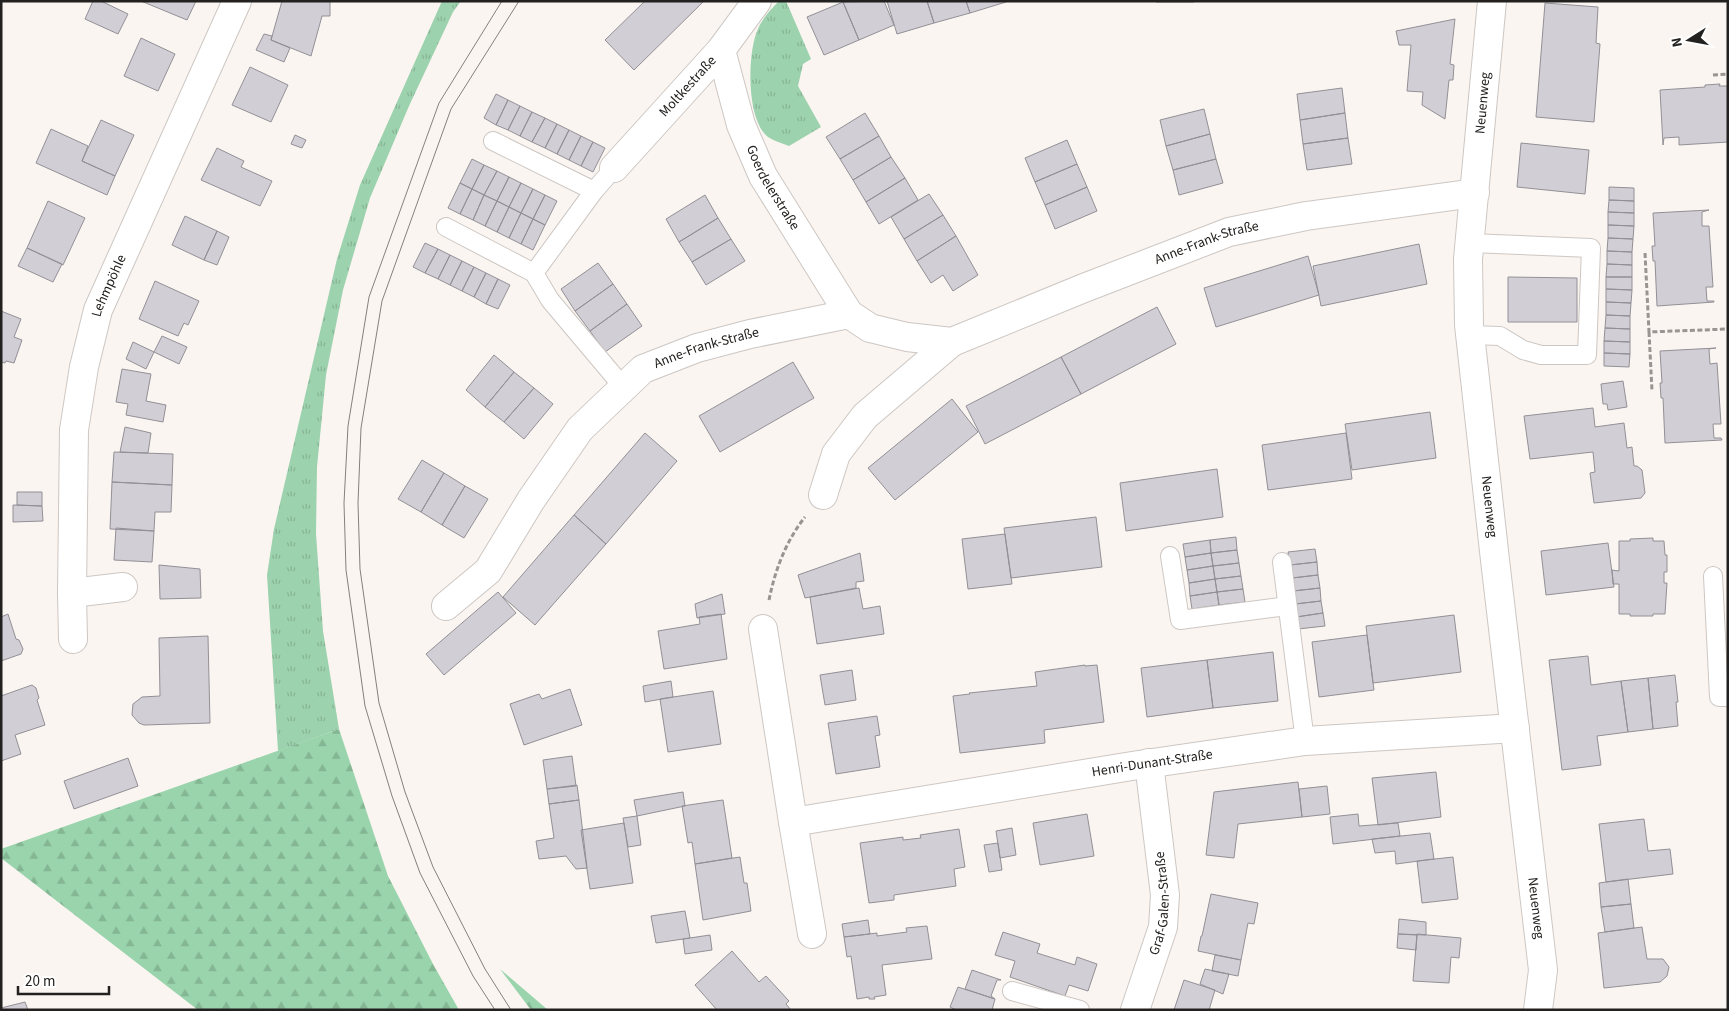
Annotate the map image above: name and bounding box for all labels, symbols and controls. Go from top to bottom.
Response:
north arrow [1664,15,1714,65]
text: N [1667,36,1688,49]
street label: Moltkestraße [655,51,721,122]
street label: Neuenweg [1470,71,1496,135]
street label: Goerdelerstraße [741,142,804,234]
street label: Anne-Frank-Straße [1152,216,1261,270]
street label: Lehmpöhle [87,251,132,319]
street label: Anne-Frank-Straße [651,322,761,374]
street label: Neuenweg [1476,475,1502,539]
street label: Henri-Dunant-Straße [1090,744,1214,782]
street label: Graf-Galen-Straße [1144,850,1175,958]
street label: Neuenweg [1522,876,1549,940]
scale bar [18,964,109,996]
text: 20 m [25,971,55,992]

